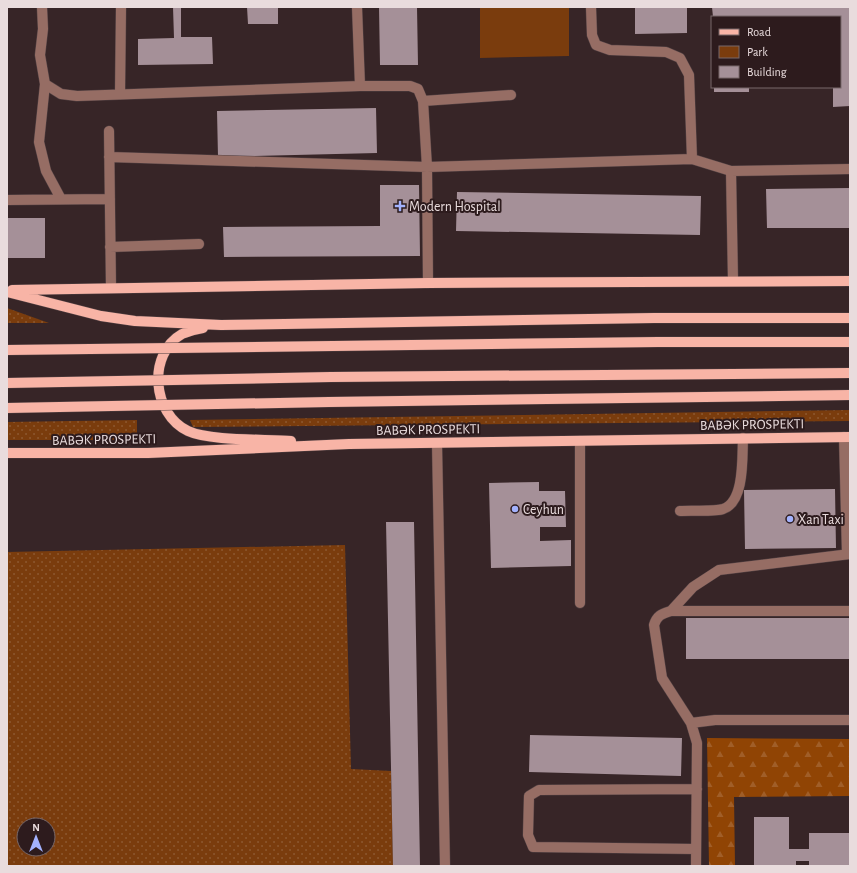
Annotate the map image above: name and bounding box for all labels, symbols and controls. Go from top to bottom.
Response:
legend [711,16,841,88]
text: Road [747,26,771,38]
text: Park [747,46,768,58]
text: Building [747,66,787,78]
marker: Modern Hospital [394,200,406,212]
place label: Modern Hospital [409,200,501,214]
street label: BABƏK PROSPEKTI [700,417,804,433]
street label: BABƏK PROSPEKTI [376,422,480,438]
street label: BABƏK PROSPEKTI [52,432,156,448]
place label: Ceyhun [523,503,564,517]
marker: Ceyhun [510,504,520,514]
place label: Xan Taxi [798,513,844,527]
marker: Xan Taxi [785,514,795,524]
north arrow [16,817,56,857]
text: N [32,822,40,833]

